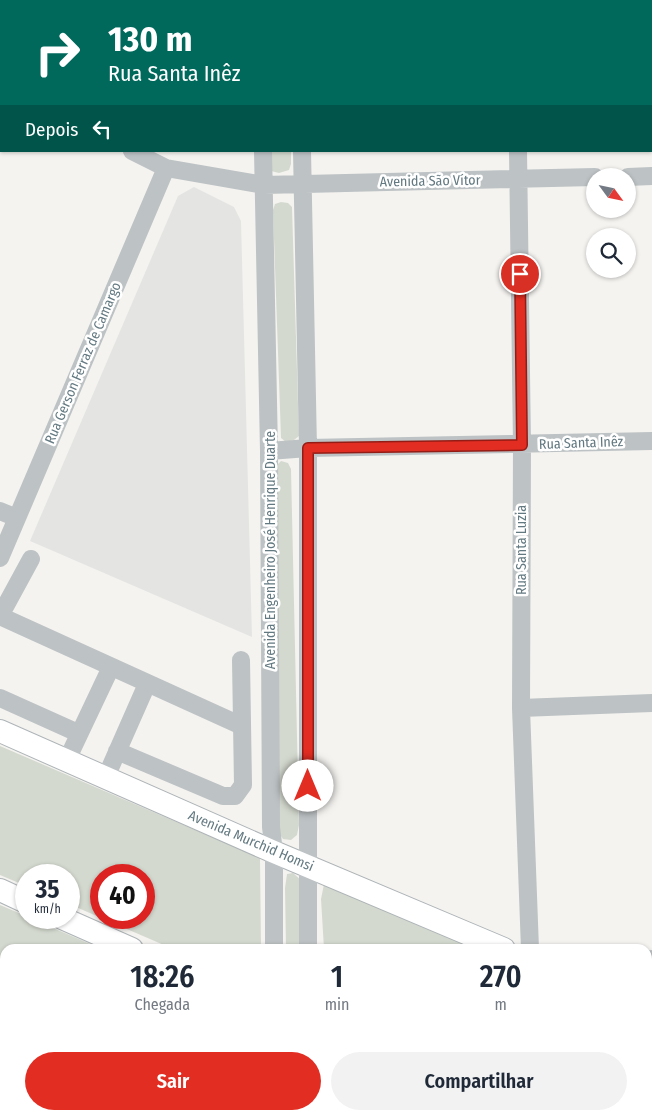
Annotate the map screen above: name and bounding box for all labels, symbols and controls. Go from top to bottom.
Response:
text: 130 m [108,18,192,60]
icon: right [25,20,90,85]
text: Rua Santa Inêz [108,60,241,87]
icon: left [88,115,116,143]
text: Depois [25,118,78,141]
north arrow [586,168,636,218]
map controls [586,168,636,278]
street label: Avenida São Vítor [379,172,481,190]
button: search [586,228,636,278]
pin [499,253,541,295]
icon: arrive [506,260,534,288]
street label: Rua Gerson Ferraz de Camargo [41,280,125,446]
street label: Avenida Engenheiro José Henrique Duarte [262,431,279,669]
street label: Rua Santa Inêz [539,433,624,453]
street label: Rua Santa Luzia [513,505,530,595]
position arrow [281,759,333,811]
street label: Avenida Murchid Homsi [186,807,316,875]
speed limit sign: 40 [90,864,155,929]
text: 35 [35,875,60,905]
text: km/h [34,902,61,916]
text: 18:26 [130,959,194,995]
text: 1 [331,959,343,995]
text: 270 [480,959,522,995]
text: Chegada [134,995,190,1014]
text: min [325,995,349,1014]
text: m [495,995,507,1014]
button: Sair [25,1052,321,1110]
button: Compartilhar [331,1052,627,1110]

